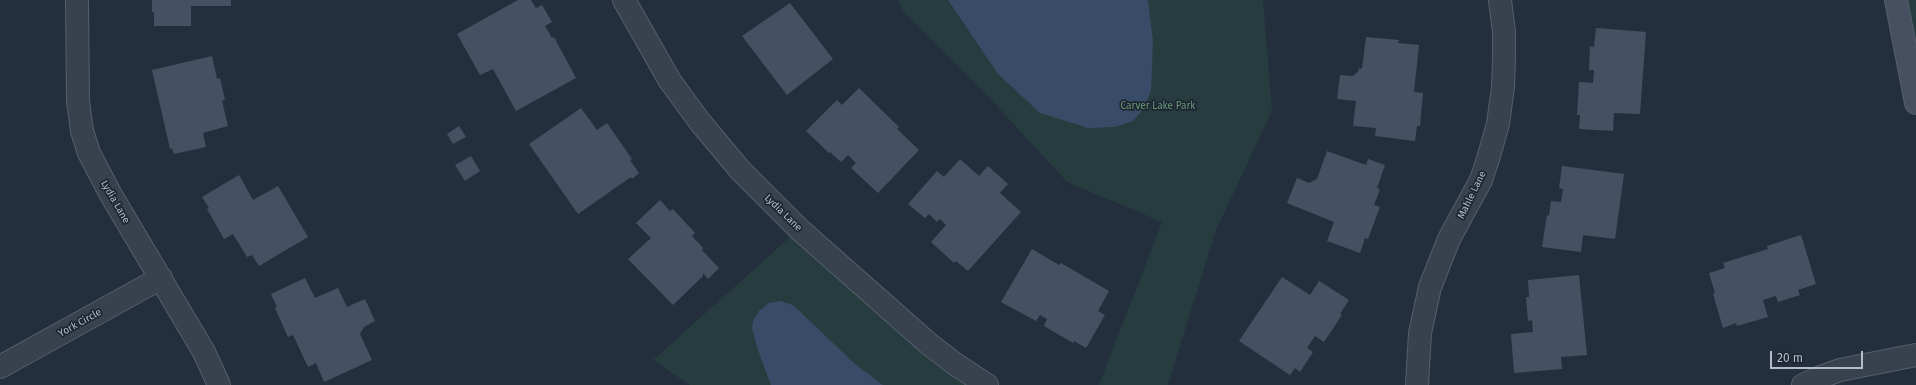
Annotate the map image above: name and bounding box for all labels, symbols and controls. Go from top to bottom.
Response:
park label: Carver Lake Park [1121,100,1195,112]
street label: Mahle Lane [1455,169,1489,221]
street label: Lydia Lane [98,178,132,226]
street label: Lydia Lane [762,192,804,234]
street label: York Circle [56,306,104,340]
scale bar [1772,343,1865,369]
text: 20 m [1777,351,1803,365]

